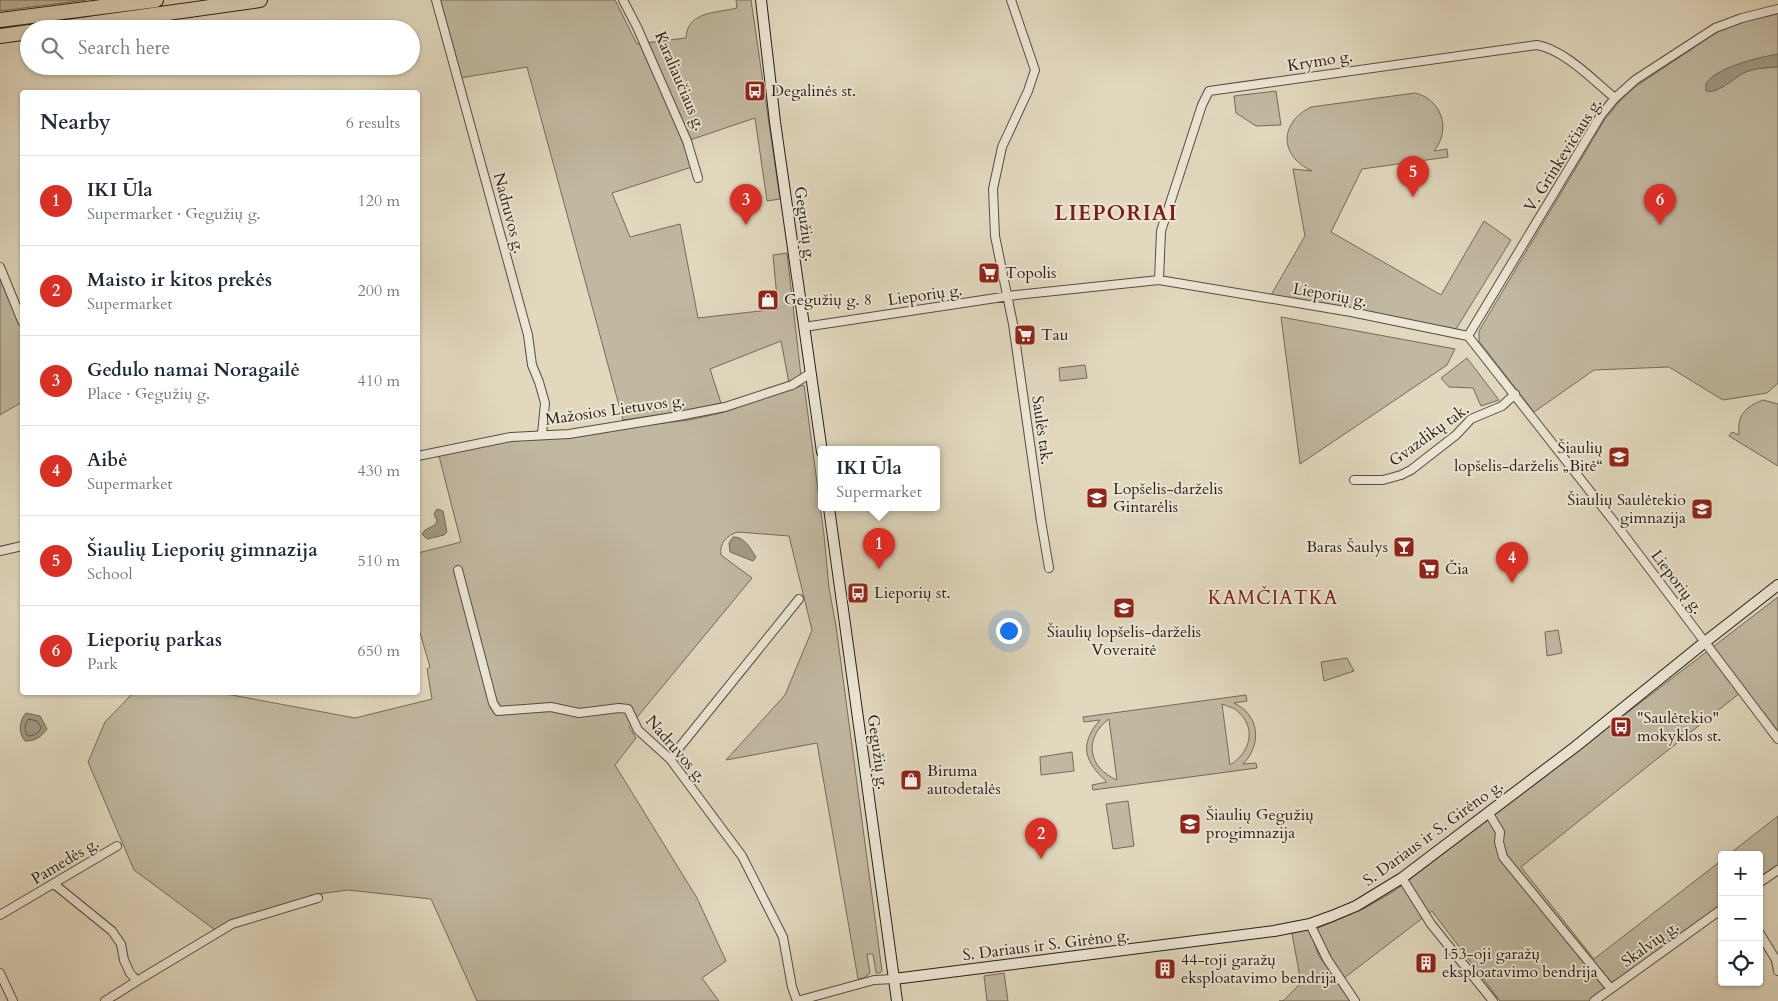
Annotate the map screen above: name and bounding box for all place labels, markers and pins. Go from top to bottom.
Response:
bus stop icon: Degalinės st. [743,79,767,103]
place label: Degalinės st. [771,80,856,102]
pin: 5 [1397,156,1429,197]
pin: 3 [730,184,762,225]
pin: 6 [1644,184,1676,225]
supermarket icon: Topolis [977,261,1001,285]
place label: Topolis [1005,262,1056,284]
shop icon: Gegužių g. 8 [756,288,780,312]
place label: Gegužių g. 8 [784,289,872,311]
supermarket icon: Tau [1013,323,1037,347]
place label: Tau [1041,324,1069,346]
place label: Šiaulių lopšelis-darželis „Bitė“ [1454,437,1603,477]
school or university icon: Šiaulių lopšelis-darželis „Bitė“ [1607,445,1631,469]
place label: Lopšelis-darželis Gintarėlis [1113,478,1223,518]
school or university icon: Lopšelis-darželis Gintarėlis [1085,486,1109,510]
place label: Šiaulių Saulėtekio gimnazija [1567,489,1686,529]
school or university icon: Šiaulių Saulėtekio gimnazija [1690,497,1714,521]
pin: 1 [863,528,895,569]
bar icon: Baras Šaulys [1392,535,1416,559]
place label: Baras Šaulys [1306,536,1388,558]
pin: 4 [1496,542,1528,583]
supermarket icon: Čia [1417,557,1441,581]
place label: Čia [1445,558,1469,580]
bus stop icon: Lieporių st. [846,581,870,605]
place label: Lieporių st. [874,582,951,604]
school or university icon: Šiaulių lopšelis-darželis Voveraitė [1112,596,1136,620]
place label: Šiaulių lopšelis-darželis Voveraitė [1047,621,1201,661]
place label: "Saulėtekio" mokyklos st. [1637,707,1722,747]
bus stop icon: "Saulėtekio" mokyklos st. [1609,715,1633,739]
place label: Biruma autodetalės [927,760,1001,800]
shop icon: Biruma autodetalės [899,768,923,792]
place label: Šiaulių Gegužių progimnazija [1206,804,1314,844]
school or university icon: Šiaulių Gegužių progimnazija [1178,812,1202,836]
pin: 2 [1025,818,1057,859]
place label: 153-oji garažų eksploatavimo bendrija [1442,943,1598,983]
place label: 44-toji garažų eksploatavimo bendrija [1181,949,1337,989]
building icon: 153-oji garažų eksploatavimo bendrija [1414,951,1438,975]
building icon: 44-toji garažų eksploatavimo bendrija [1153,957,1177,981]

